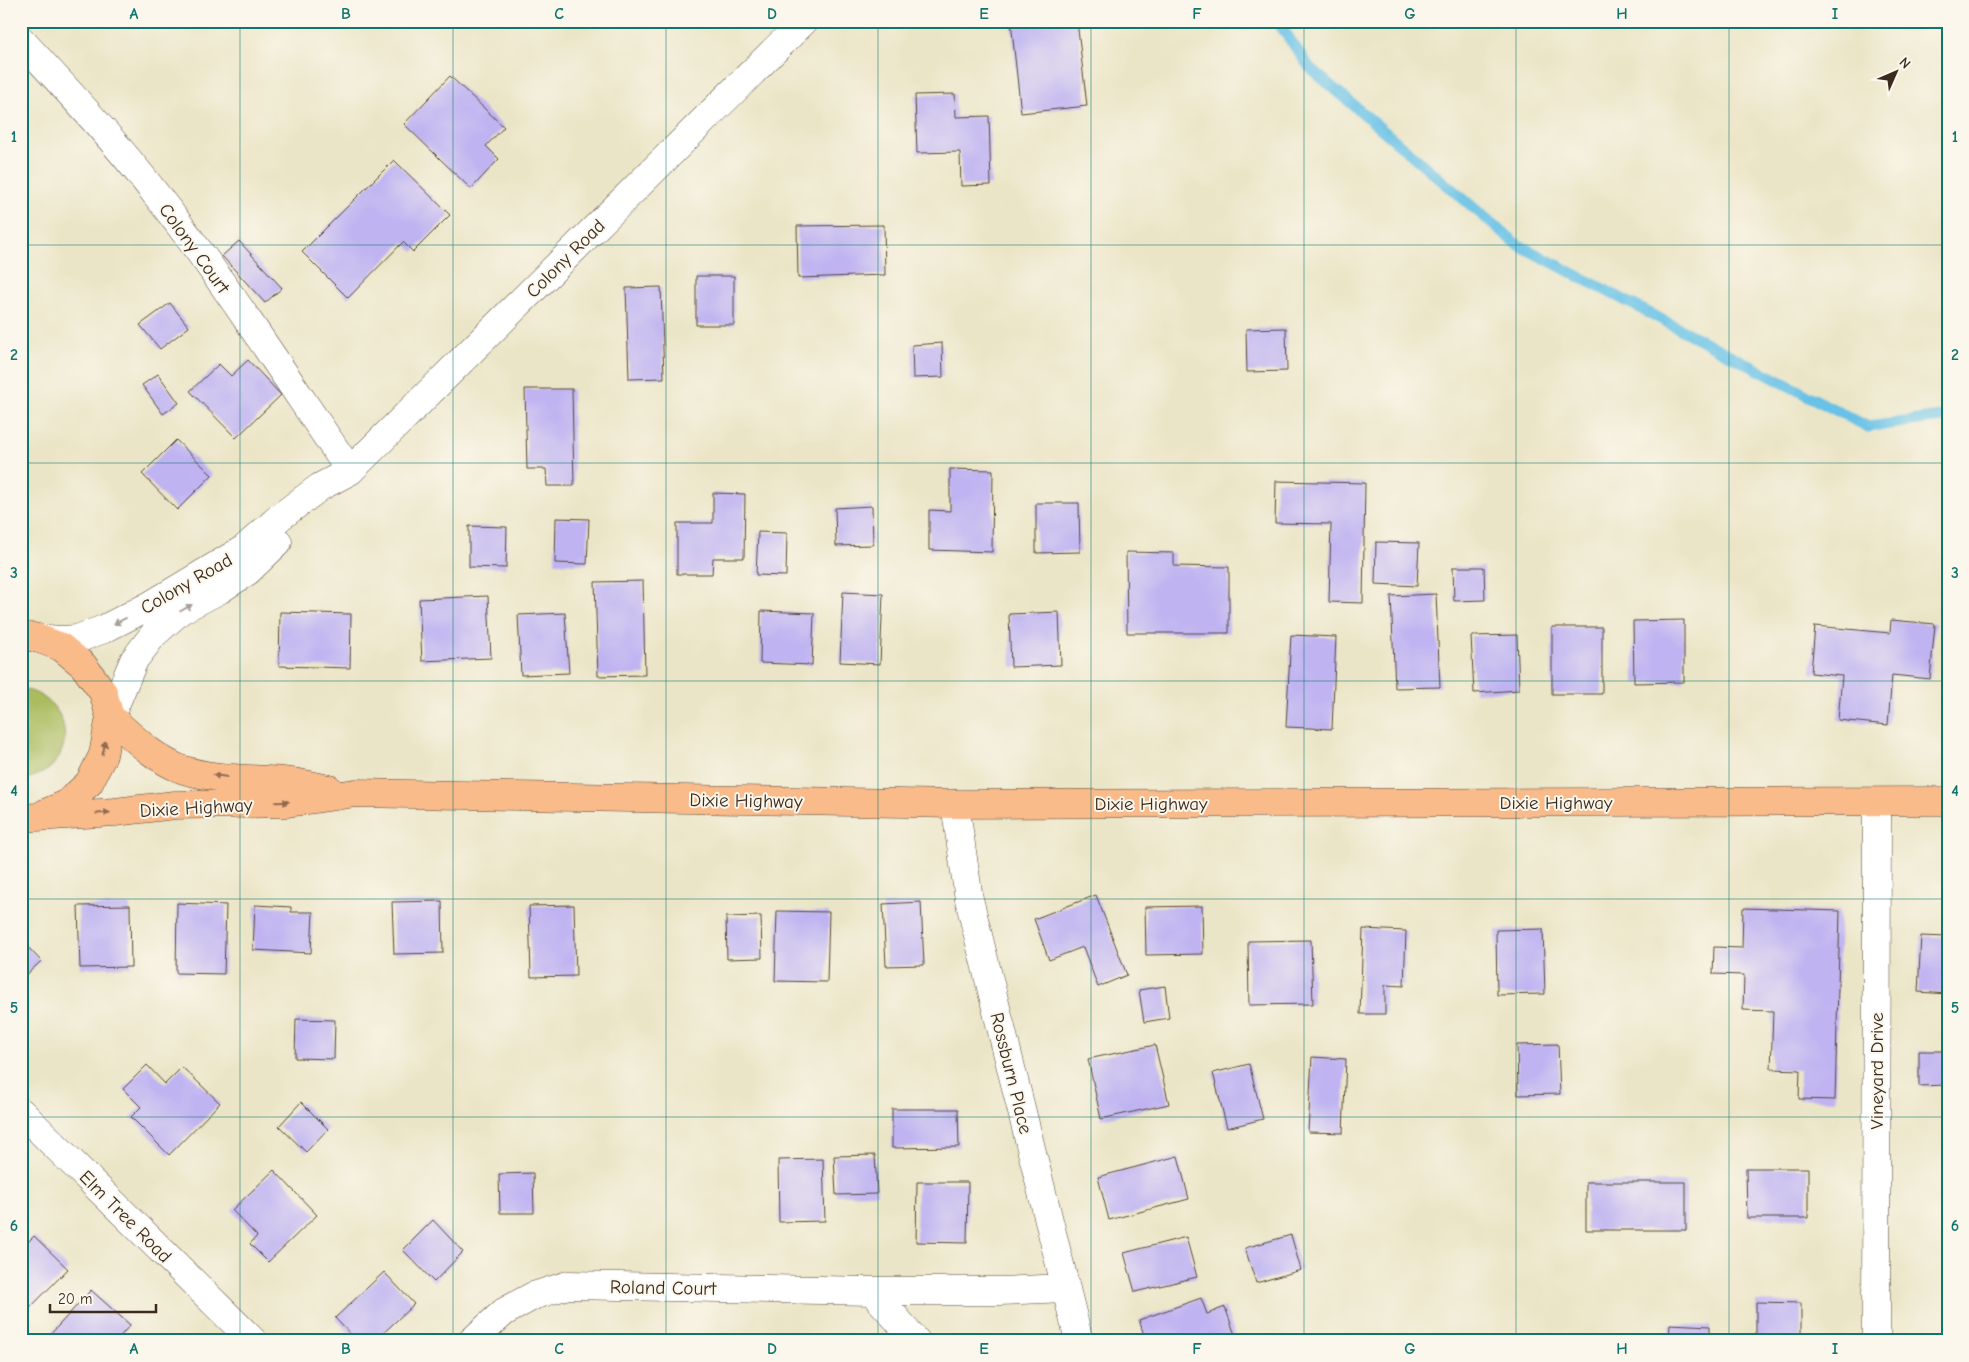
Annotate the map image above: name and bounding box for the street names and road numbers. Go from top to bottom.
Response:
street label: Colony Court [154,199,234,298]
street label: Colony Road [522,215,610,303]
street label: Colony Road [137,549,236,619]
street label: Dixie Highway [689,789,803,813]
street label: Dixie Highway [1499,792,1613,814]
street label: Dixie Highway [1094,793,1208,815]
street label: Dixie Highway [139,794,254,822]
street label: Rossburn Place [985,1010,1037,1136]
street label: Vineyard Drive [1866,1013,1888,1129]
street label: Elm Tree Road [75,1166,176,1267]
street label: Roland Court [610,1276,717,1300]

